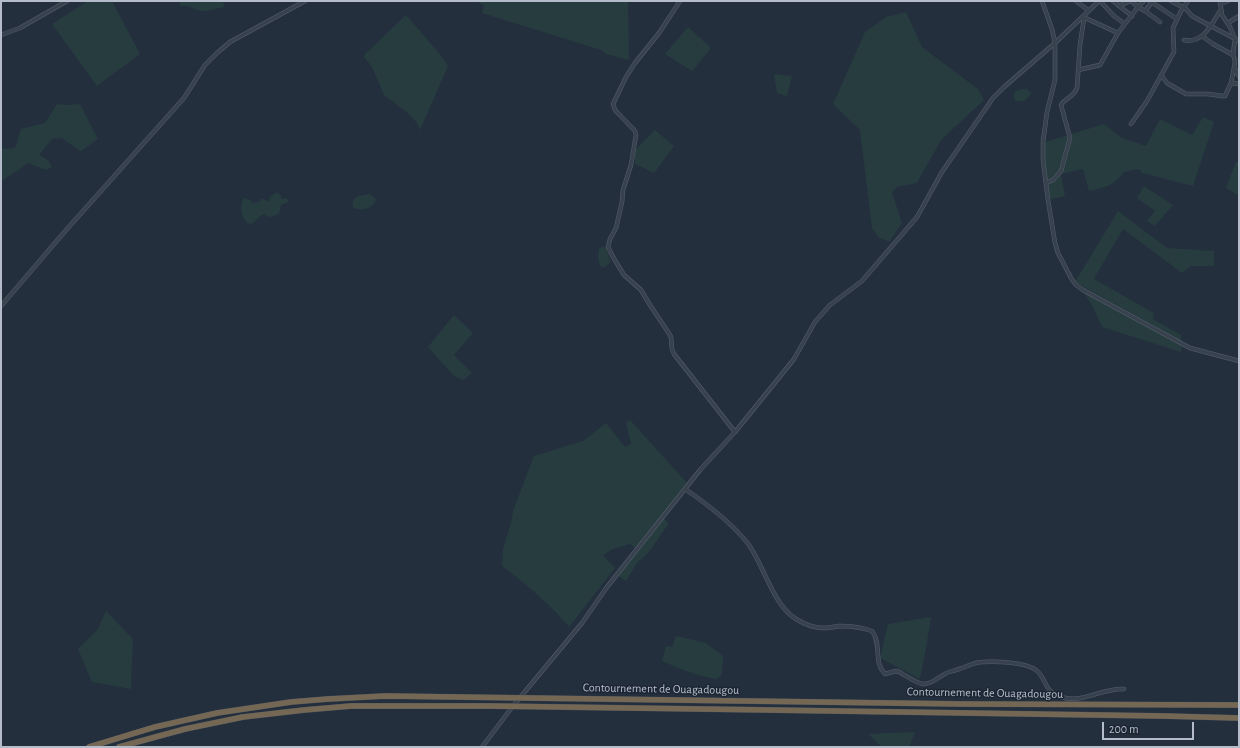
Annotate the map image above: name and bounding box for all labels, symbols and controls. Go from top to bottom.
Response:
street label: Contournement de Ouagadougou [583,680,739,698]
street label: Contournement de Ouagadougou [907,684,1063,702]
scale bar [1104,714,1196,740]
text: 200 m [1109,723,1139,735]

